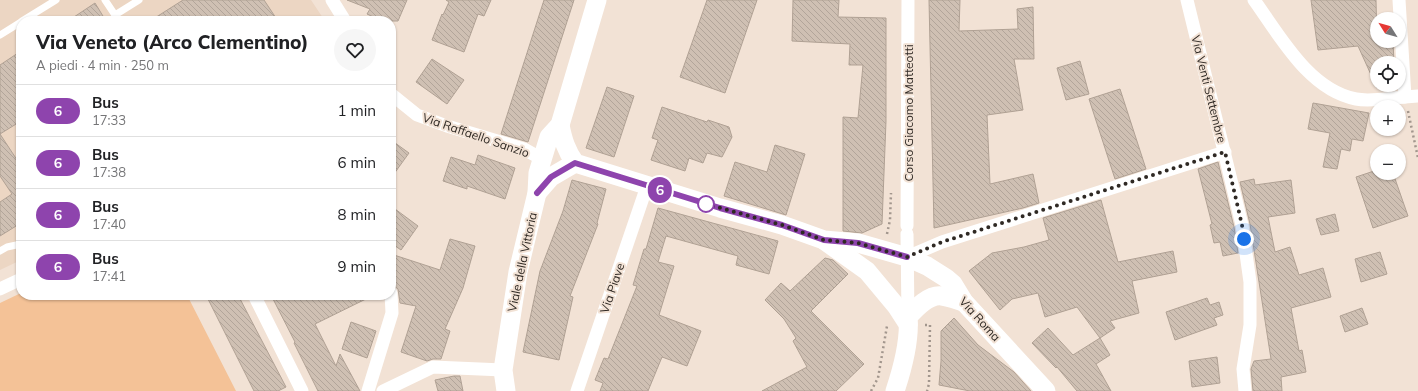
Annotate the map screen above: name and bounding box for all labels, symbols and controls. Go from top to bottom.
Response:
north arrow [1370,12,1406,48]
map controls [1370,12,1406,180]
button: heart [334,29,376,71]
text: Via Veneto (Arco Clementino) [36,30,309,54]
street label: Via Venti Settembre [1188,34,1230,144]
street label: Corso Giacomo Matteotti [901,44,916,182]
button: locate [1370,56,1406,92]
text: A piedi · 4 min · 250 m [36,57,169,73]
text: Bus [92,93,119,112]
button: + [1370,100,1406,136]
text: 1 min [338,101,376,120]
text: 6 [54,102,62,120]
street label: Via Raffaello Sanzio [421,110,532,160]
text: 17:33 [92,112,126,128]
button: − [1370,144,1406,180]
text: Bus [92,145,119,164]
text: 6 min [338,153,376,172]
text: 6 [54,154,62,172]
text: 17:38 [92,164,126,180]
line badge: 6 [647,177,673,203]
text: 6 [656,181,664,199]
unlabelled marker [697,195,715,213]
text: Bus [92,197,119,216]
text: 8 min [338,205,376,224]
text: 6 [54,206,62,224]
street label: Viale della Vittoria [504,211,540,313]
text: 17:40 [92,216,126,232]
your location [1234,229,1254,249]
text: Bus [92,249,119,268]
text: 9 min [338,257,376,276]
text: 6 [54,258,62,276]
street label: Via Piave [596,261,628,315]
text: 17:41 [92,268,126,284]
street label: Via Roma [956,294,1004,344]

